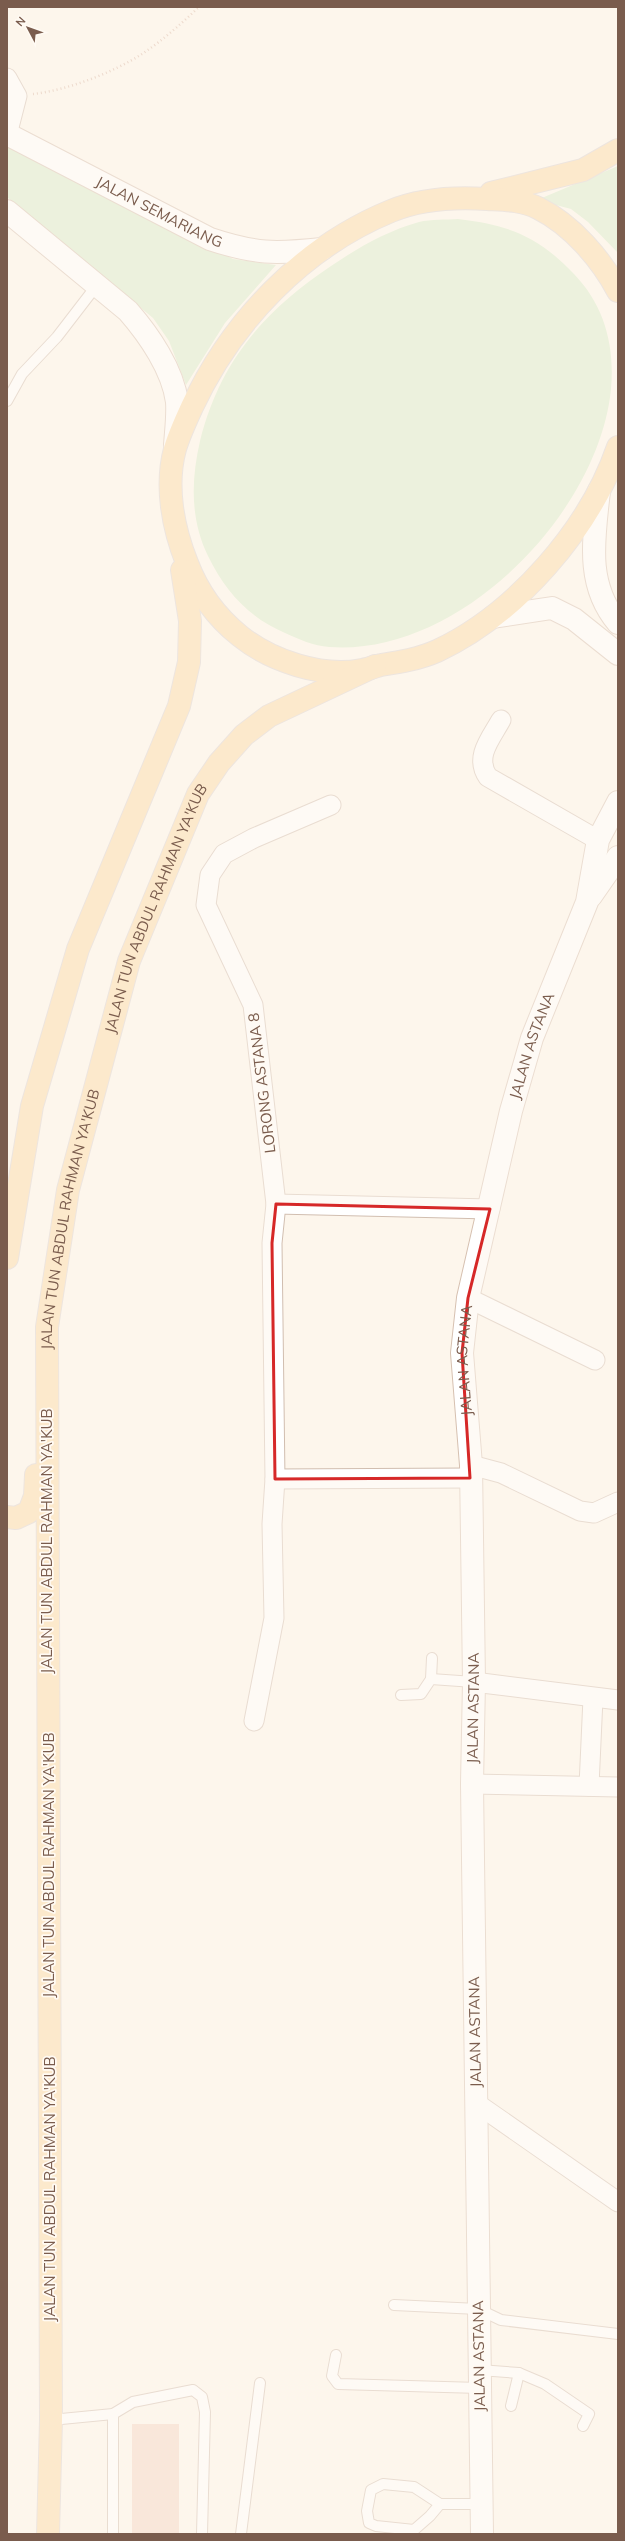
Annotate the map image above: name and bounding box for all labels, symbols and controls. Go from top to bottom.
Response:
north arrow [8,8,48,48]
text: N [12,14,28,29]
street label: JALAN SEMARIANG [93,172,225,251]
street label: JALAN TUN ABDUL RAHMAN YA'KUB [100,780,211,1035]
street label: JALAN ASTANA [505,990,558,1101]
street label: LORONG ASTANA 8 [243,1012,280,1154]
street label: JALAN TUN ABDUL RAHMAN YA'KUB [37,1087,103,1350]
street label: JALAN ASTANA [452,1304,476,1417]
street label: JALAN TUN ABDUL RAHMAN YA'KUB [37,1408,56,1674]
street label: JALAN ASTANA [462,1652,483,1764]
street label: JALAN TUN ABDUL RAHMAN YA'KUB [39,1732,58,1998]
street label: JALAN ASTANA [464,1976,485,2088]
street label: JALAN TUN ABDUL RAHMAN YA'KUB [40,2056,59,2322]
street label: JALAN ASTANA [468,2300,489,2412]

